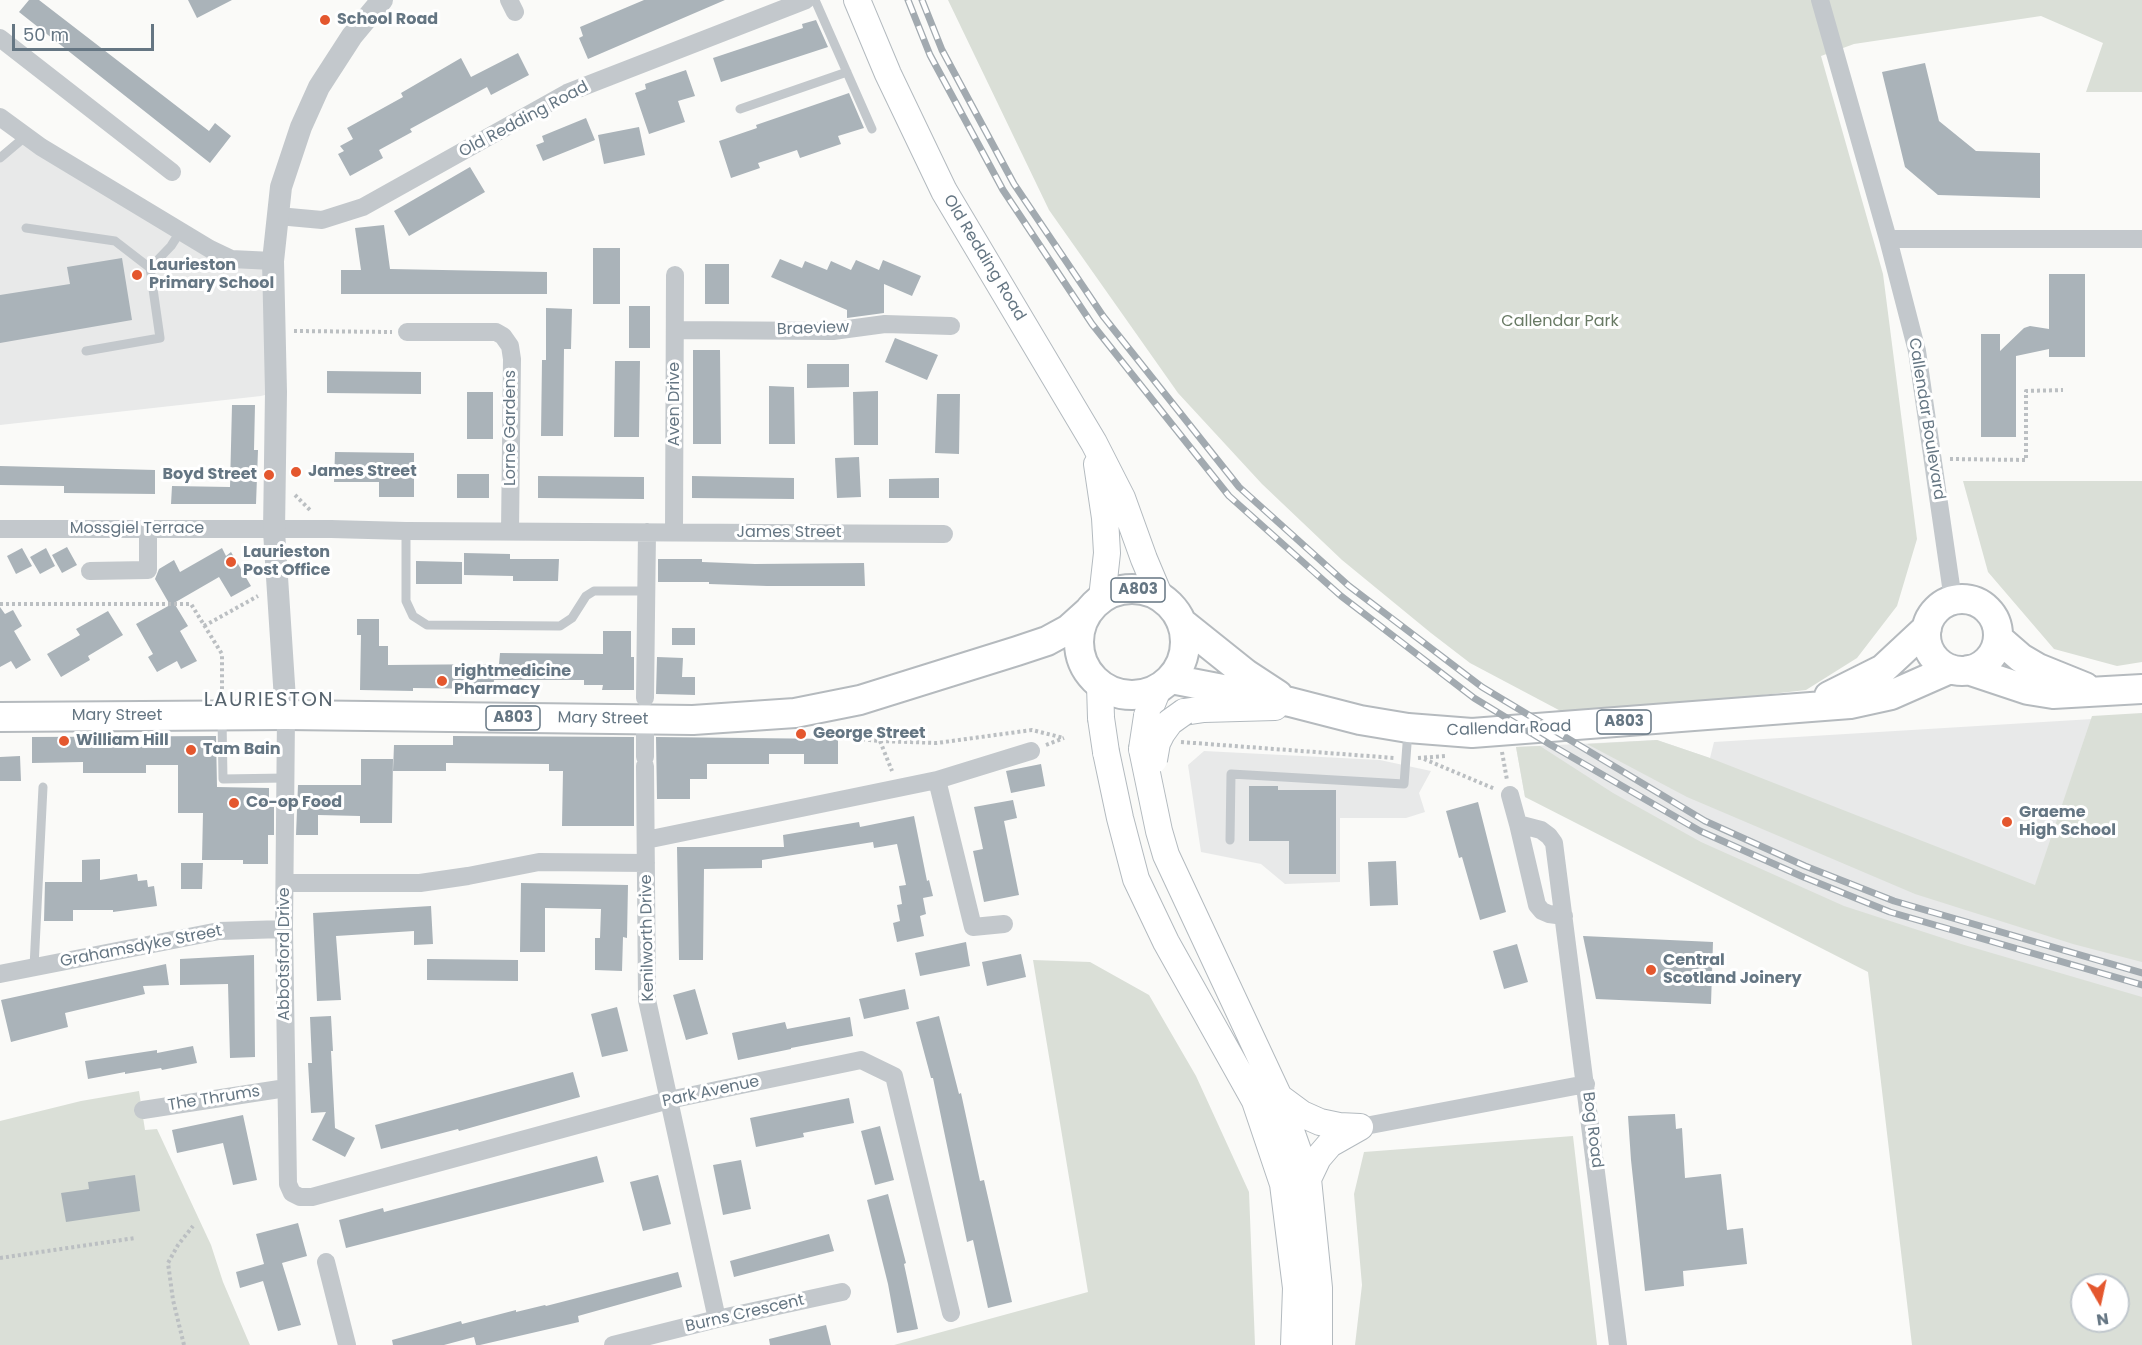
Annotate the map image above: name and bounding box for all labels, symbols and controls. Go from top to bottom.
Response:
place label: School Road [337,10,438,30]
scale bar [15,12,158,50]
marker: School Road [318,13,332,27]
text: 50 m [23,22,69,47]
street label: Old Redding Road [456,78,592,162]
street label: Old Redding Road [939,191,1029,325]
place label: Laurieston Primary School [149,256,274,294]
marker: Laurieston Primary School [130,268,144,282]
park label: Callendar Park [1501,312,1619,332]
street label: Braeview [776,318,850,340]
street label: Callendar Boulevard [1904,337,1948,501]
street label: Aven Drive [665,362,685,446]
street label: Lorne Gardens [501,370,521,486]
place label: James Street [308,462,417,482]
place label: Boyd Street [163,465,257,485]
marker: James Street [289,465,303,479]
marker: Boyd Street [262,468,276,482]
street label: Mossgiel Terrace [70,519,204,539]
street label: James Street [736,523,842,543]
place label: Laurieston Post Office [243,543,330,581]
marker: Laurieston Post Office [224,555,238,569]
road number: A803 [1111,578,1165,602]
place label: rightmedicine Pharmacy [454,662,571,700]
marker: rightmedicine Pharmacy [435,674,449,688]
district label: LAURIESTON [204,689,334,713]
street label: Mary Street [72,706,162,726]
road number: A803 [486,706,540,730]
street label: Mary Street [557,709,649,729]
road number: A803 [1597,710,1651,734]
street label: Callendar Road [1446,717,1572,741]
place label: George Street [813,724,926,744]
marker: George Street [794,727,808,741]
place label: William Hill [76,731,169,751]
marker: William Hill [57,734,71,748]
place label: Tam Bain [203,740,281,760]
marker: Tam Bain [184,743,198,757]
place label: Co-op Food [246,793,342,813]
marker: Co-op Food [227,796,241,810]
place label: Graeme High School [2019,803,2116,841]
marker: Graeme High School [2000,815,2014,829]
street label: Kenilworth Drive [637,874,659,1002]
street label: Abbotsford Drive [275,887,295,1021]
street label: Grahamsdyke Street [59,922,223,972]
place label: Central Scotland Joinery [1663,951,1802,989]
marker: Central Scotland Joinery [1644,963,1658,977]
street label: Park Avenue [661,1072,761,1112]
street label: The Thrums [167,1082,261,1116]
street label: Bog Road [1578,1091,1606,1169]
north arrow [2070,1273,2130,1333]
street label: Burns Crescent [684,1291,806,1337]
text: N [2095,1307,2110,1332]

